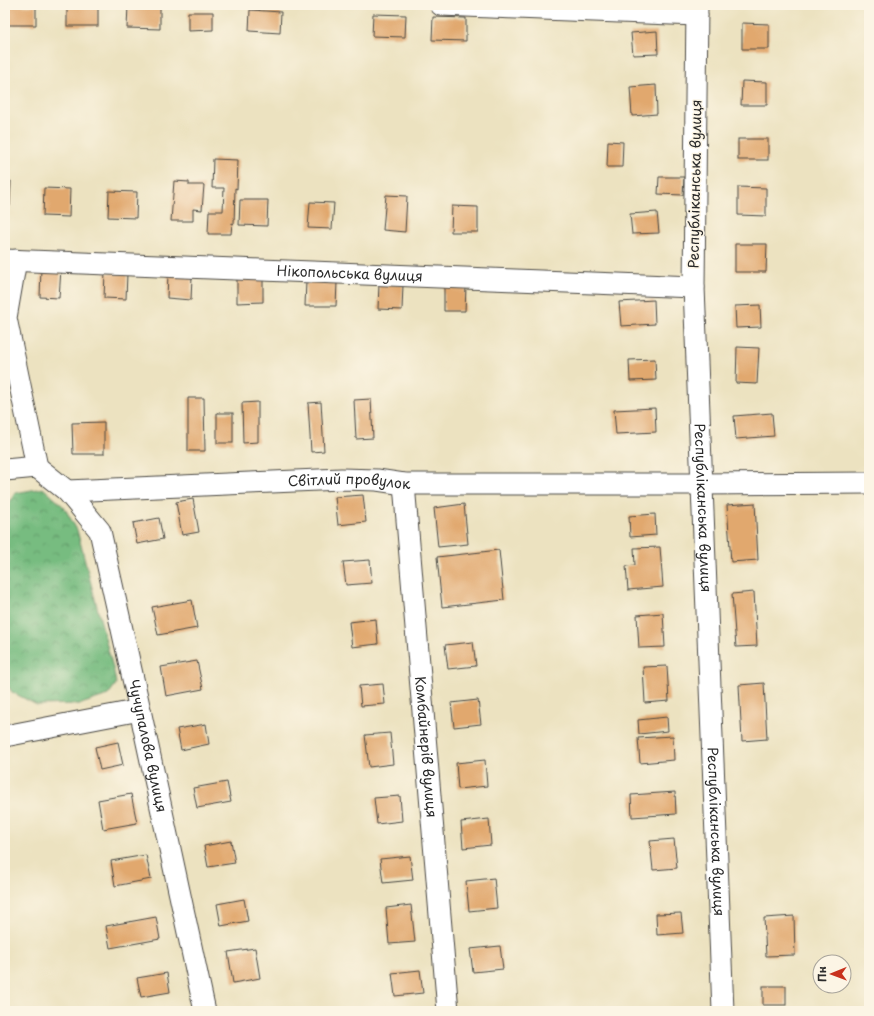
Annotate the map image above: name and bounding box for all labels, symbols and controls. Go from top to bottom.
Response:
street label: Республіканська вулиця [683,99,706,269]
street label: Нікопольська вулиця [276,260,423,286]
street label: Республіканська вулиця [689,423,717,593]
street label: Світлий провулок [287,468,411,494]
street label: Комбайнерів вулиця [410,676,443,819]
street label: Чучупалова вулиця [123,677,173,814]
street label: Республіканська вулиця [702,747,730,916]
north arrow [812,954,852,994]
text: Пн [813,966,830,982]

